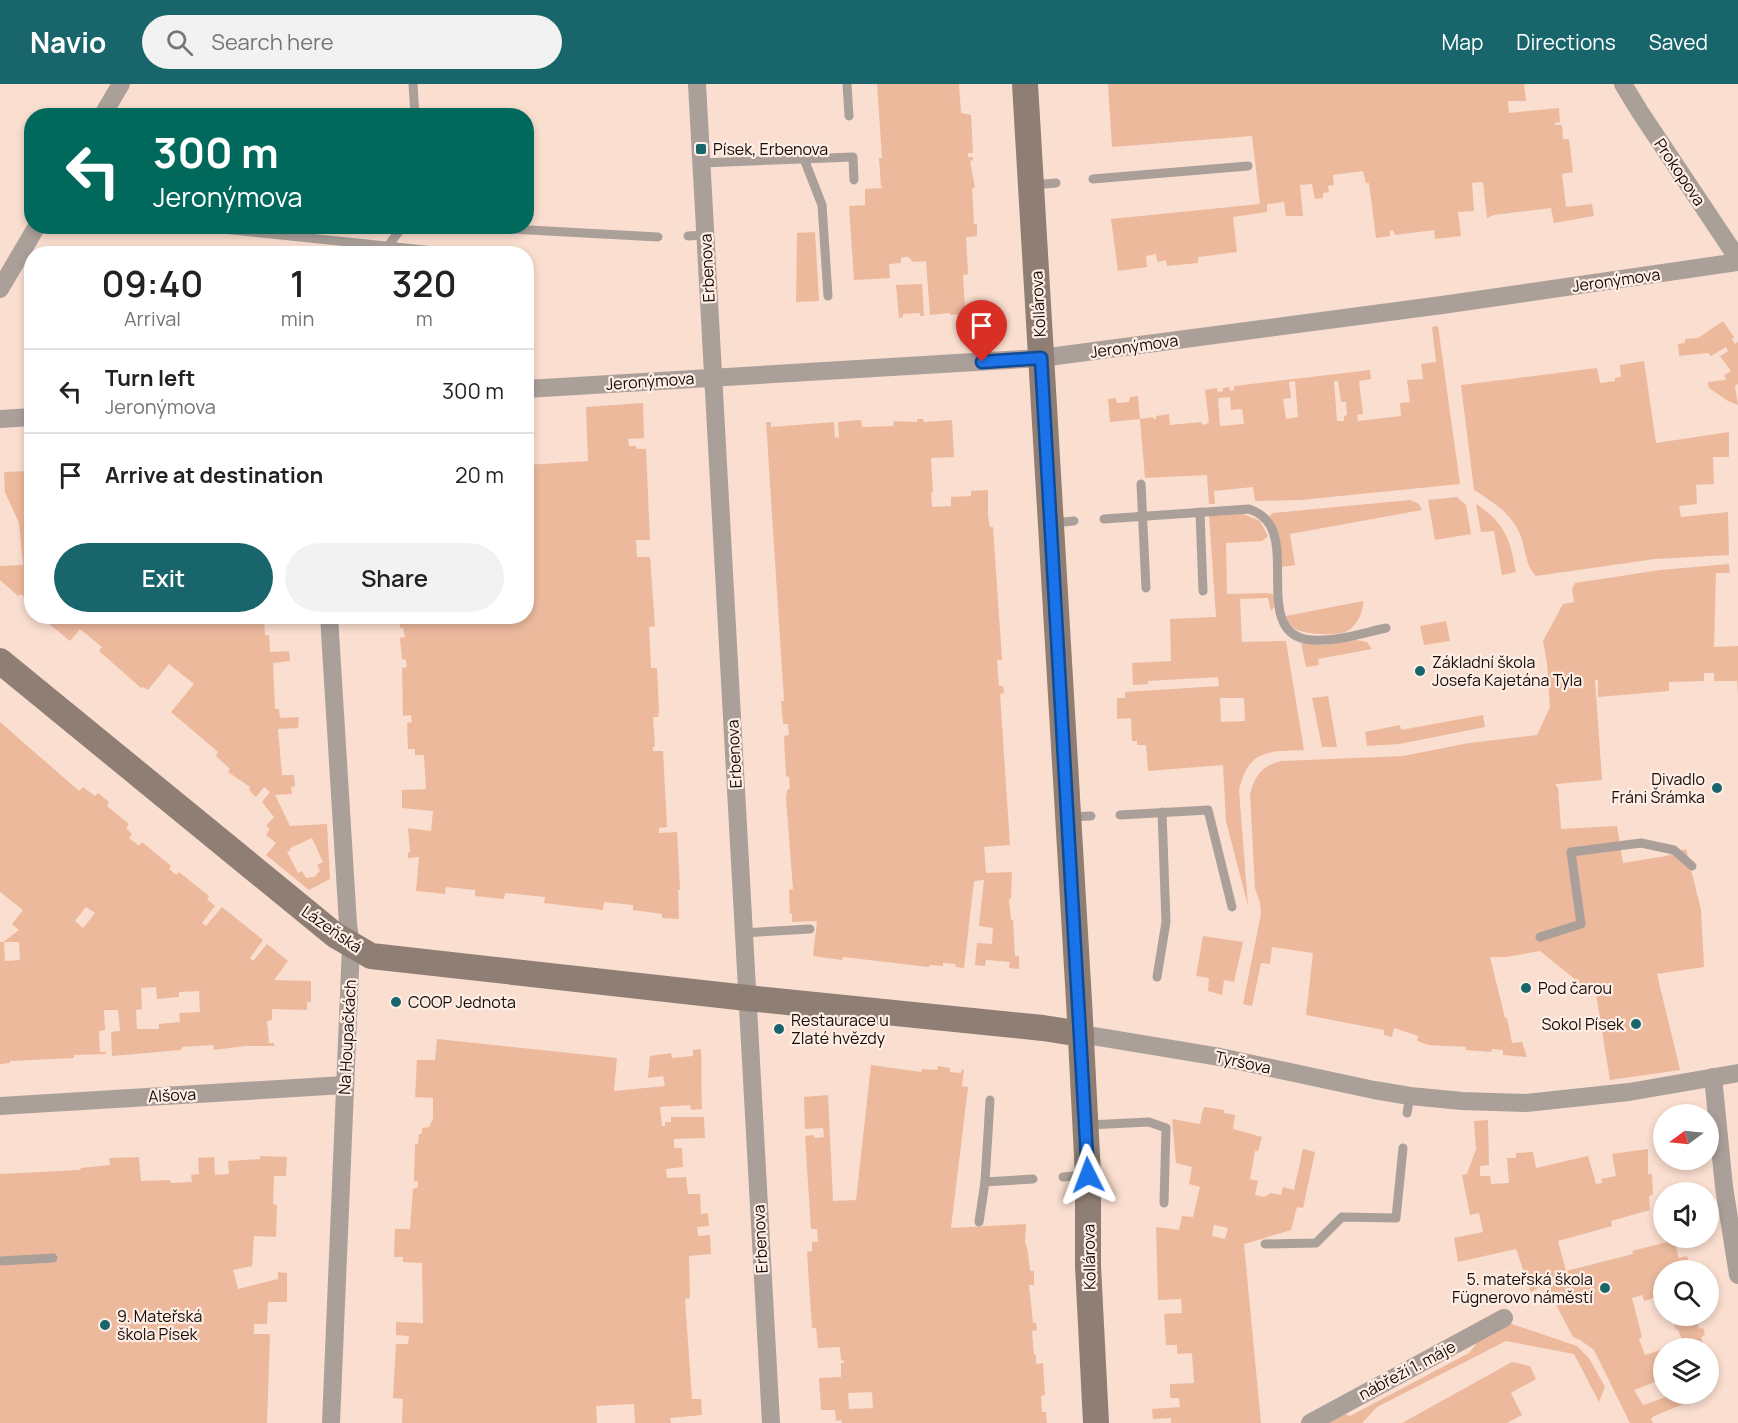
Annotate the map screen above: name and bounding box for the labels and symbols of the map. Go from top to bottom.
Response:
street label: Prokopova [1649,134,1711,210]
place label: Písek, Erbenova [713,138,828,160]
marker: Písek, Erbenova [694,142,708,156]
street label: Erbenova [694,233,720,303]
street label: Jeronýmova [1571,263,1661,297]
street label: Kollárova [1025,270,1051,338]
pin [956,300,1007,362]
street label: Jeronýmova [1089,329,1179,363]
street label: Jeronýmova [605,367,695,395]
place label: Základní škola Josefa Kajetána Tyla [1432,651,1582,691]
marker: Základní škola Josefa Kajetána Tyla [1413,664,1427,678]
street label: Erbenova [721,719,747,789]
place label: Divadlo Fráni Šrámka [1612,768,1705,808]
marker: Divadlo Fráni Šrámka [1710,781,1724,795]
street label: Lázeňská [297,900,367,958]
place label: Pod čarou [1538,977,1612,999]
street label: Na Houpačkách [333,979,361,1095]
marker: Pod čarou [1519,981,1533,995]
place label: COOP Jednota [408,991,516,1013]
marker: COOP Jednota [389,995,403,1009]
place label: Restaurace u Zlaté hvězdy [791,1009,889,1049]
place label: Sokol Písek [1541,1013,1625,1035]
marker: Sokol Písek [1629,1017,1643,1031]
marker: Restaurace u Zlaté hvězdy [772,1022,786,1036]
street label: Tyršova [1213,1045,1273,1079]
street label: Alšova [147,1083,197,1107]
north arrow [1653,1104,1719,1170]
position arrow [1056,1143,1120,1207]
street label: Erbenova [747,1204,773,1274]
street label: Kollárova [1077,1224,1101,1290]
place label: 5. mateřská škola Fügnerovo náměstí [1452,1268,1593,1308]
marker: 5. mateřská škola Fügnerovo náměstí [1598,1281,1612,1295]
place label: 9. Mateřská škola Písek [117,1305,202,1345]
marker: 9. Mateřská škola Písek [98,1318,112,1332]
street label: nábřeží 1. máje [1355,1335,1459,1405]

